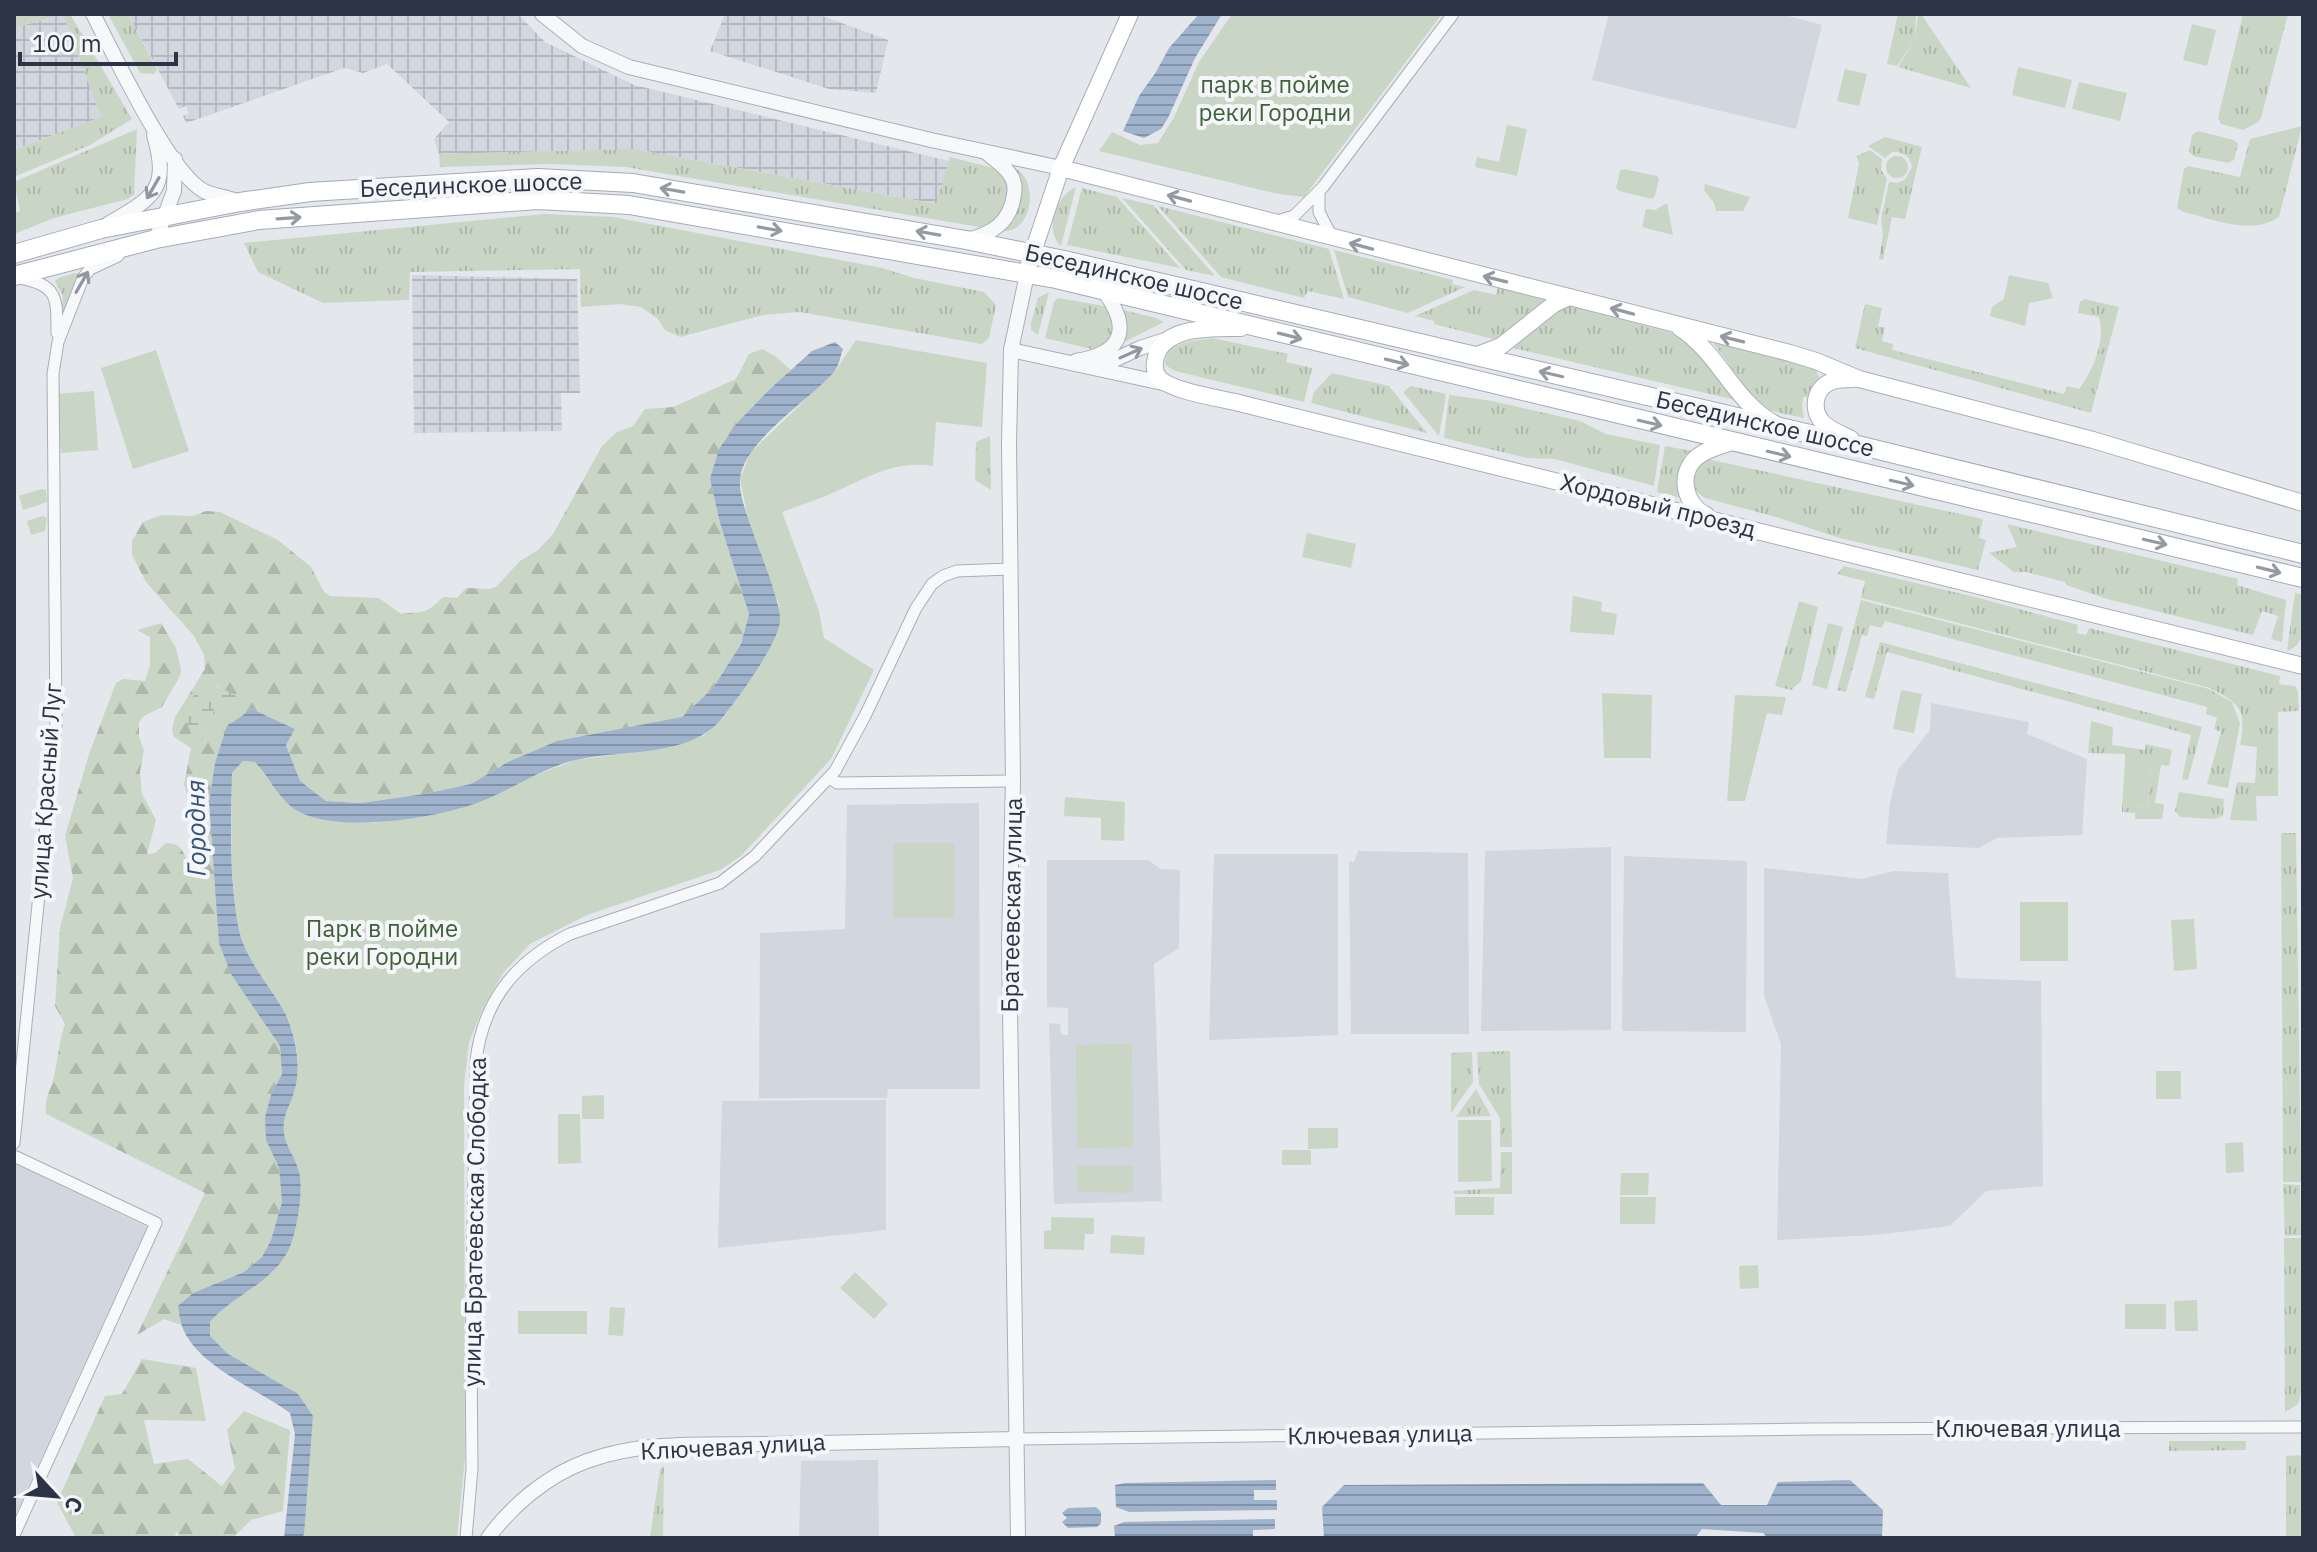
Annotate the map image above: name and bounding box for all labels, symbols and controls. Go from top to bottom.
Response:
scale bar [20,16,176,66]
text: 100 m [32,27,102,59]
park label: парк в пойме реки Городни [1199,68,1351,128]
street label: Бесединское шоссе [359,164,583,204]
one-way arrow [145,176,161,199]
one-way arrow [659,182,685,197]
one-way arrow [1167,189,1193,204]
one-way arrow [275,210,302,225]
one-way arrow [757,222,782,237]
one-way arrow [916,225,941,240]
street label: Бесединское шоссе [1022,235,1246,317]
one-way arrow [1348,237,1374,252]
one-way arrow [74,271,90,294]
one-way arrow [1483,271,1509,286]
one-way arrow [1610,302,1635,317]
one-way arrow [1277,329,1302,344]
one-way arrow [1720,331,1746,346]
one-way arrow [1118,344,1142,359]
one-way arrow [1384,355,1410,370]
one-way arrow [1538,366,1564,381]
street label: Бесединское шоссе [1653,382,1877,464]
one-way arrow [1637,416,1663,431]
one-way arrow [1766,447,1791,462]
street label: Хордовый проезд [1557,465,1759,545]
one-way arrow [1888,476,1914,491]
one-way arrow [2141,536,2167,551]
one-way arrow [2256,563,2281,578]
street label: улица Красный Луг [21,682,69,900]
water label: Городня [177,779,213,877]
street label: Братеевская улица [993,797,1029,1013]
park label: Парк в пойме реки Городни [306,912,458,972]
street label: улица Братеевская Слободка [455,1057,493,1387]
street label: Ключевая улица [1935,1412,2121,1444]
street label: Ключевая улица [1287,1416,1473,1452]
street label: Ключевая улица [639,1425,827,1467]
north arrow [16,1456,96,1536]
text: С [58,1492,91,1518]

